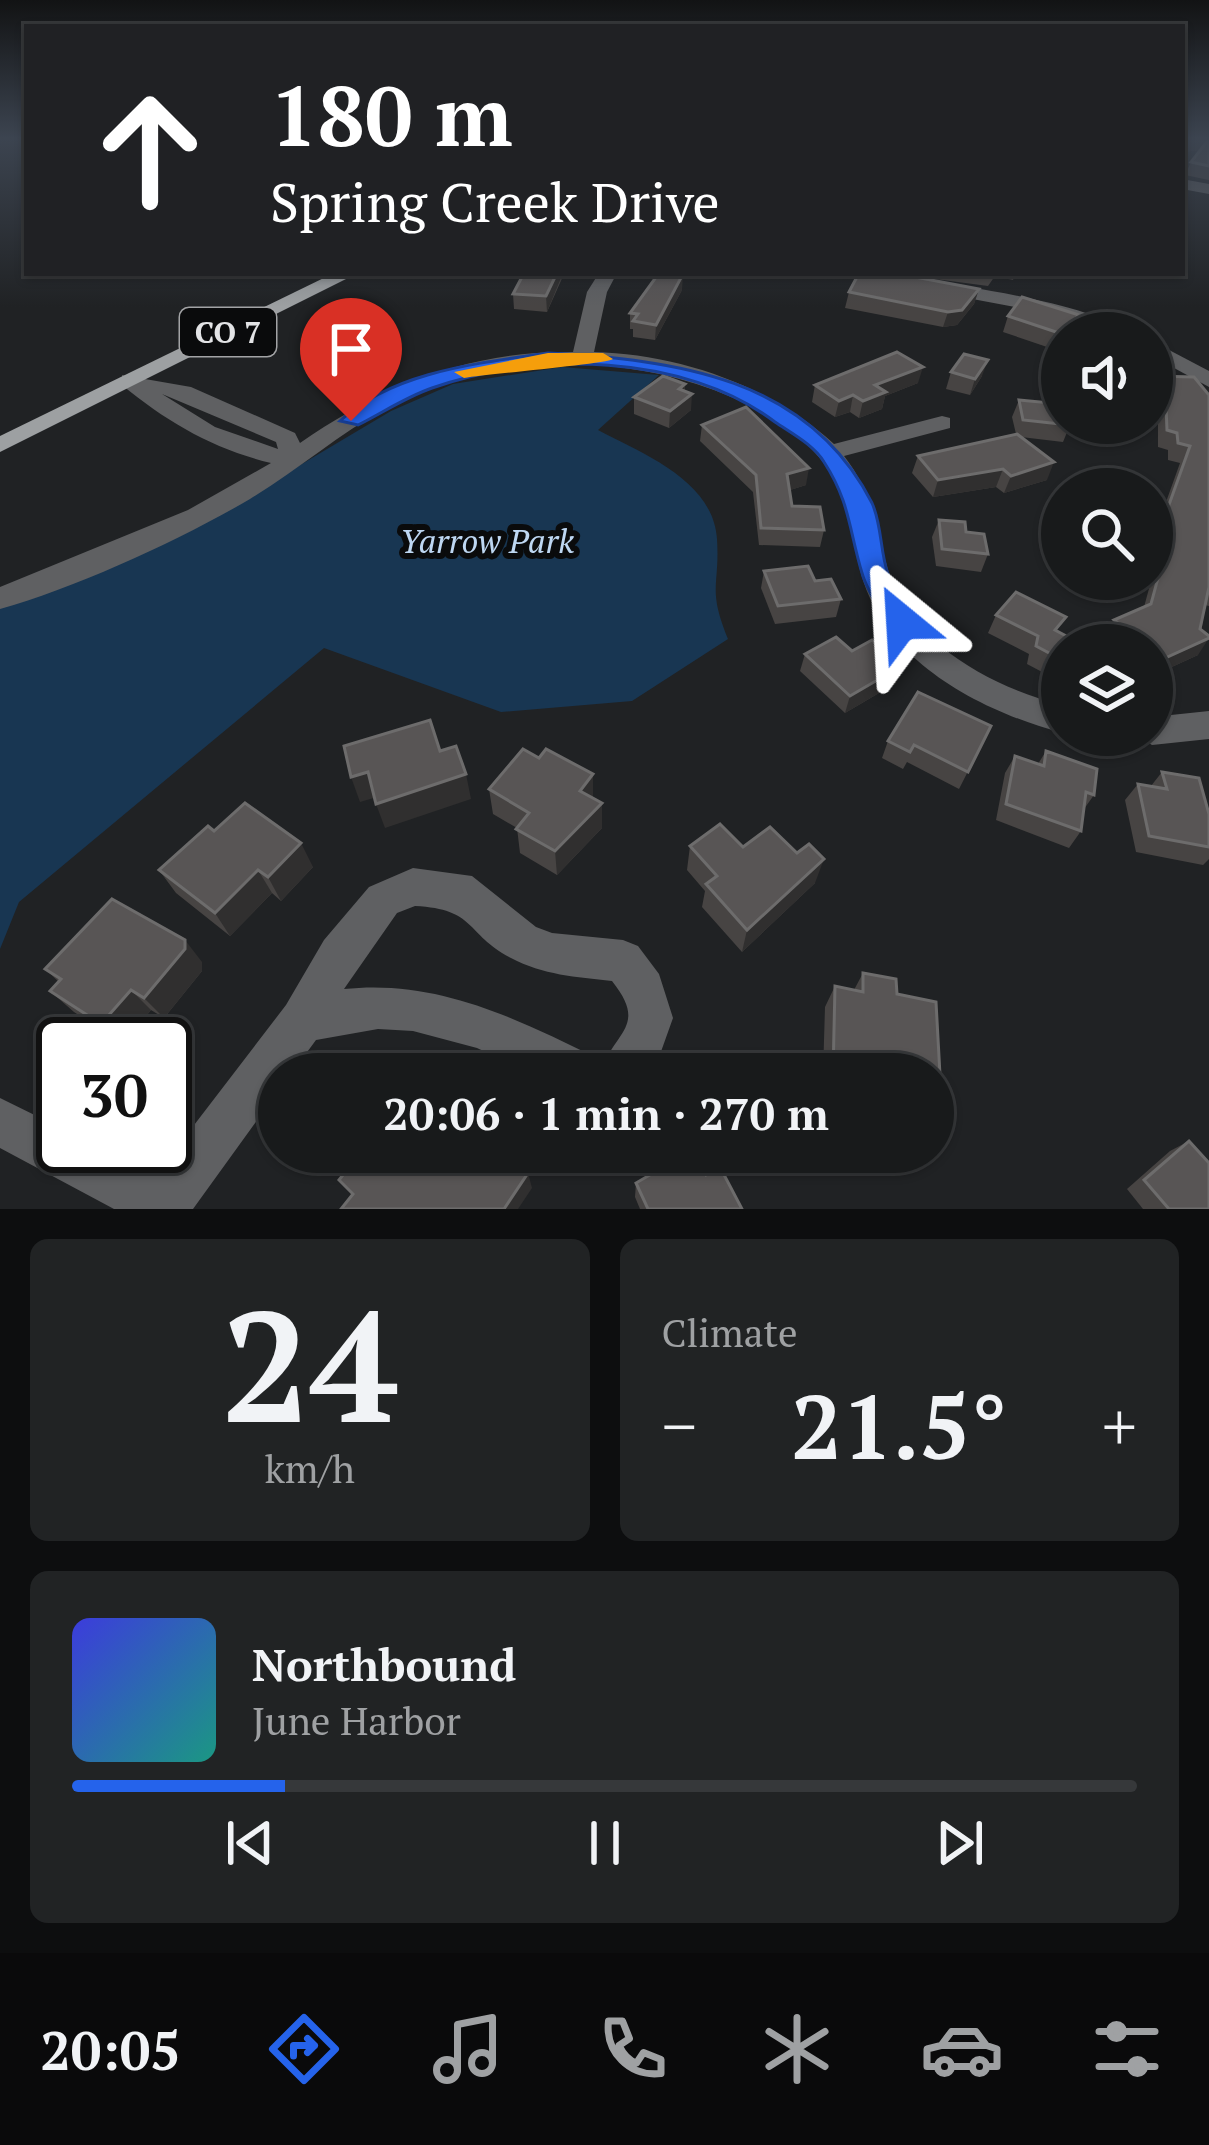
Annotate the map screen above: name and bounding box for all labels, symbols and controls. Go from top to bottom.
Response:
text: 180 m [270,59,513,170]
icon: ahead [72,72,228,228]
text: Spring Creek Drive [270,166,720,237]
pin [300,298,402,421]
road number: CO 7 [180,308,276,356]
map controls [1041,312,1173,756]
button: sound [1041,312,1173,444]
icon: arrive [318,316,384,382]
button: search [1041,468,1173,600]
park label: Yarrow Park [400,519,574,562]
position arrow [839,559,965,685]
button: layers [1041,624,1173,756]
speed limit sign: 30 [36,1017,192,1173]
text: 20:06 · 1 min · 270 m [383,1083,829,1143]
text: 24 [222,1260,398,1467]
text: Climate [662,1306,798,1358]
text: 21.5° [791,1365,1007,1485]
text: − [662,1381,697,1469]
text: + [1102,1381,1137,1469]
text: km/h [265,1442,355,1494]
text: Northbound [252,1634,516,1694]
text: June Harbor [252,1694,461,1746]
icon: previous [217,1810,283,1876]
icon: pause [572,1810,638,1876]
icon: next [927,1810,993,1876]
icon: directions [262,2007,346,2091]
icon: music [426,2007,510,2091]
icon: phone [591,2007,675,2091]
icon: climate [755,2007,839,2091]
icon: car [920,2007,1004,2091]
icon: filters [1085,2007,1169,2091]
text: 20:05 [40,2014,181,2085]

